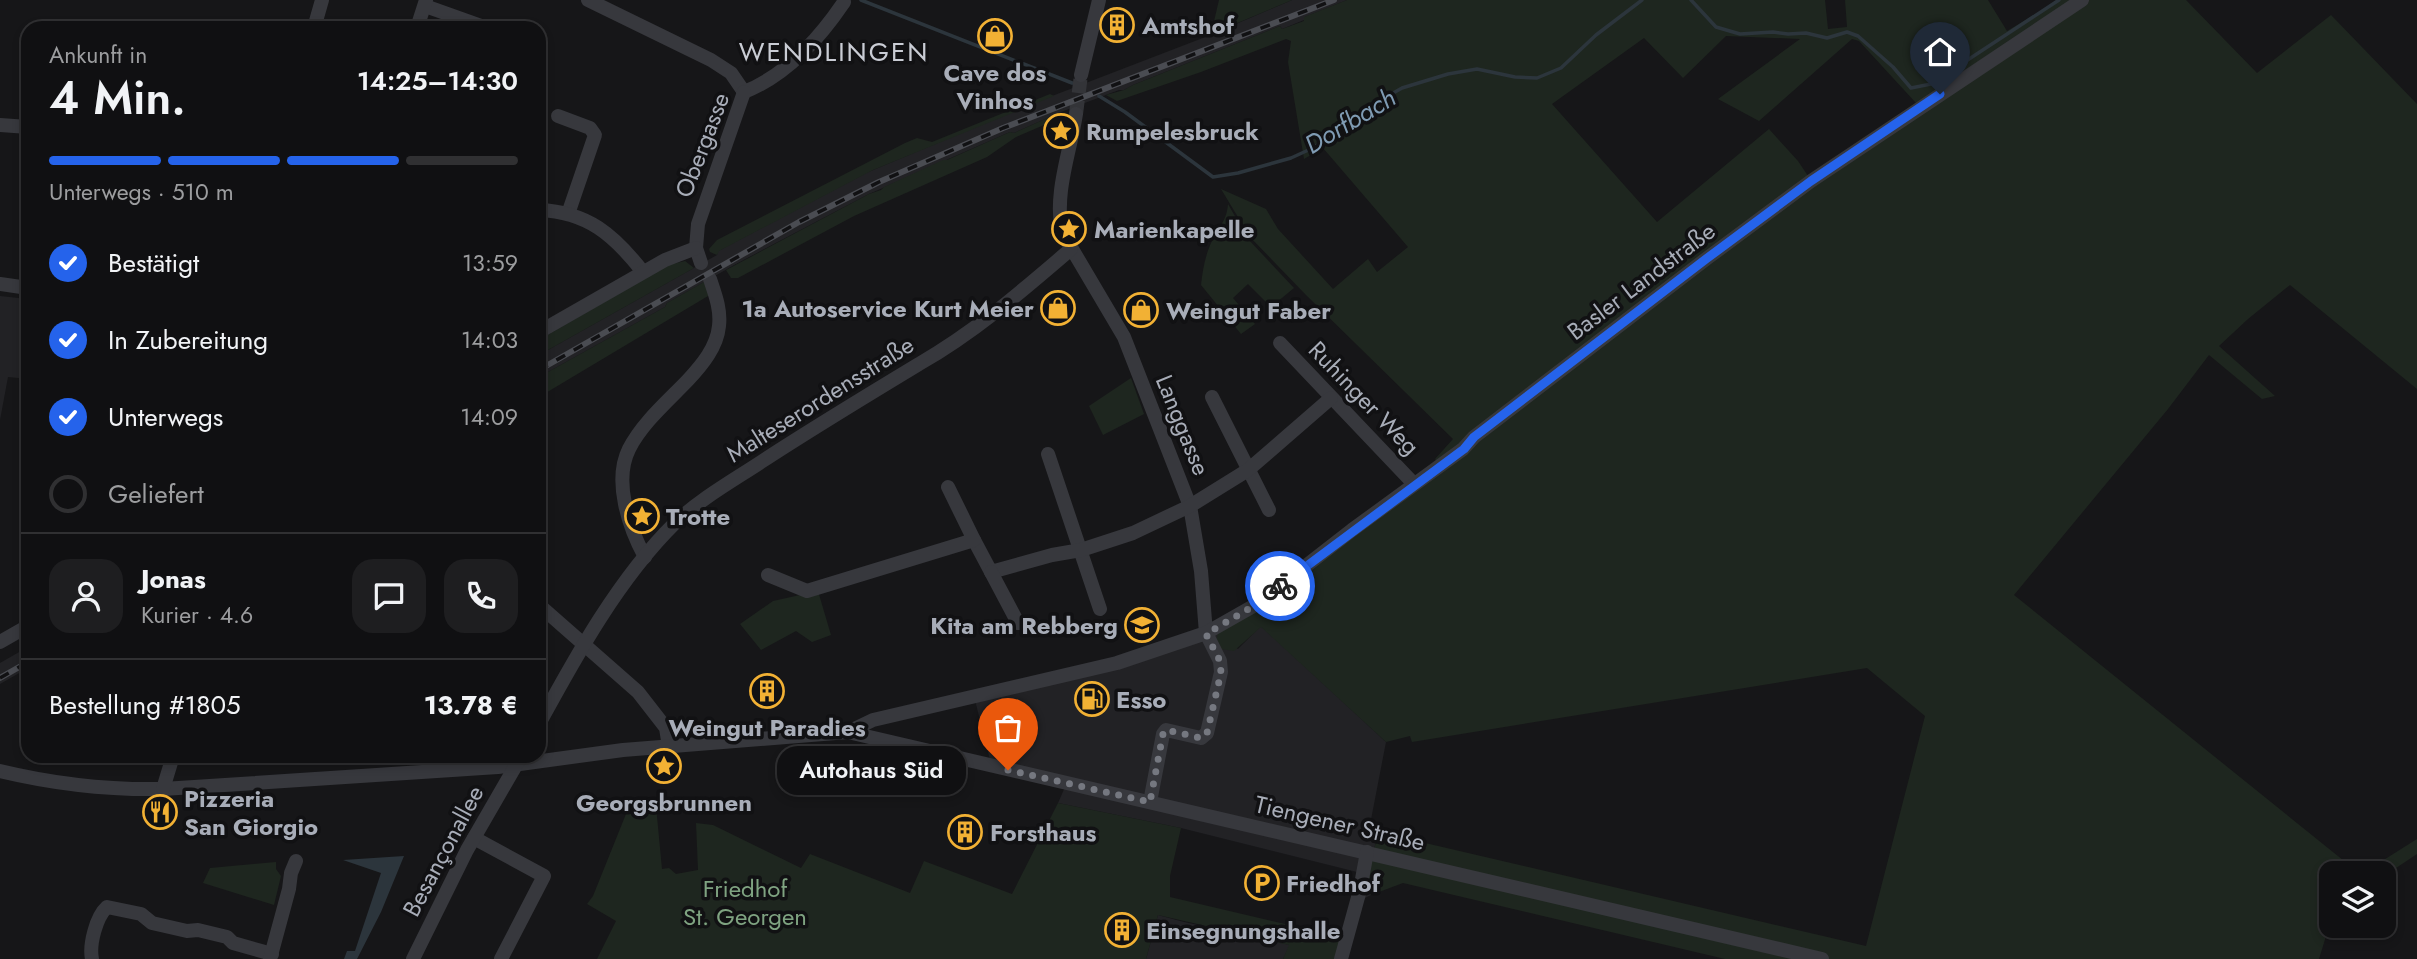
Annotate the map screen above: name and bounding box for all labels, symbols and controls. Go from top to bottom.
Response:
building icon: Amtshof [1098,6,1136,44]
place label: Amtshof [1141,8,1236,43]
shop icon: Cave dos Vinhos [976,17,1014,55]
pin [1910,22,1970,94]
district label: WENDLINGEN [739,33,929,71]
icon: home [1921,33,1959,71]
text: Ankunft in [49,38,147,72]
place label: Cave dos Vinhos [944,55,1046,118]
text: 14:25–14:30 [357,62,518,100]
text: 4 Min. [49,65,186,131]
water label: Dorfbach [1297,79,1403,163]
street label: Obergasse [666,87,738,203]
place icon: Rumpelesbruck [1042,112,1080,150]
place label: Rumpelesbruck [1086,114,1259,149]
text: Unterwegs · 510 m [49,175,234,209]
place icon: Marienkapelle [1050,210,1088,248]
place label: Marienkapelle [1094,212,1254,247]
street label: Basler Landstraße [1560,214,1722,348]
icon: check [49,244,87,282]
text: Bestätigt [108,244,199,282]
text: 13:59 [462,246,518,280]
shop icon: 1a Autoservice Kurt Meier [1039,289,1077,327]
place label: 1a Autoservice Kurt Meier [742,291,1034,326]
shop icon: Weingut Faber [1122,291,1160,329]
place label: Weingut Faber [1166,293,1331,328]
icon: check [49,321,87,359]
text: In Zubereitung [108,321,268,359]
text: 14:03 [461,323,518,357]
street label: Malteserordensstraße [719,327,921,471]
street label: Ruhinger Weg [1300,333,1428,463]
street label: Langgasse [1147,370,1219,480]
icon: check [49,398,87,436]
text: Unterwegs [108,398,223,436]
text: 14:09 [460,400,518,434]
text: Geliefert [108,475,204,513]
place icon: Trotte [623,497,661,535]
place label: Trotte [666,499,730,534]
courier [1245,551,1315,621]
button: person [49,559,123,633]
button: chat [352,559,426,633]
button: phone [444,559,518,633]
text: Jonas [141,560,206,598]
icon: bike [1261,567,1299,605]
text: Kurier · 4.6 [141,598,253,632]
school or university icon: Kita am Rebberg [1123,606,1161,644]
place label: Kita am Rebberg [930,608,1118,643]
building icon: Weingut Paradies [748,672,786,710]
fuel station icon: Esso [1073,680,1111,718]
place label: Esso [1116,682,1167,717]
text: Bestellung #1805 [49,686,241,724]
text: 13.78 € [424,686,518,724]
pin [978,698,1038,770]
icon: bag [989,709,1027,747]
place label: Weingut Paradies [668,710,866,745]
callout: Autohaus Süd [777,746,966,794]
place icon: Georgsbrunnen [645,747,683,785]
text: Autohaus Süd [800,753,943,787]
street label: Besançonallee [394,779,492,923]
place label: Pizzeria San Giorgio [184,781,318,844]
place label: Georgsbrunnen [576,785,752,820]
street label: Tiengener Straße [1252,786,1428,860]
restaurant icon: Pizzeria San Giorgio [141,793,179,831]
building icon: Forsthaus [946,813,984,851]
place label: Forsthaus [990,815,1097,850]
map controls [2319,861,2396,938]
button: layers [2319,861,2396,938]
parking icon: Friedhof [1243,864,1281,902]
place label: Friedhof [1286,866,1382,901]
park label: Friedhof St. Georgen [683,871,807,934]
building icon: Einsegnungshalle [1103,911,1141,949]
place label: Einsegnungshalle [1146,913,1341,948]

